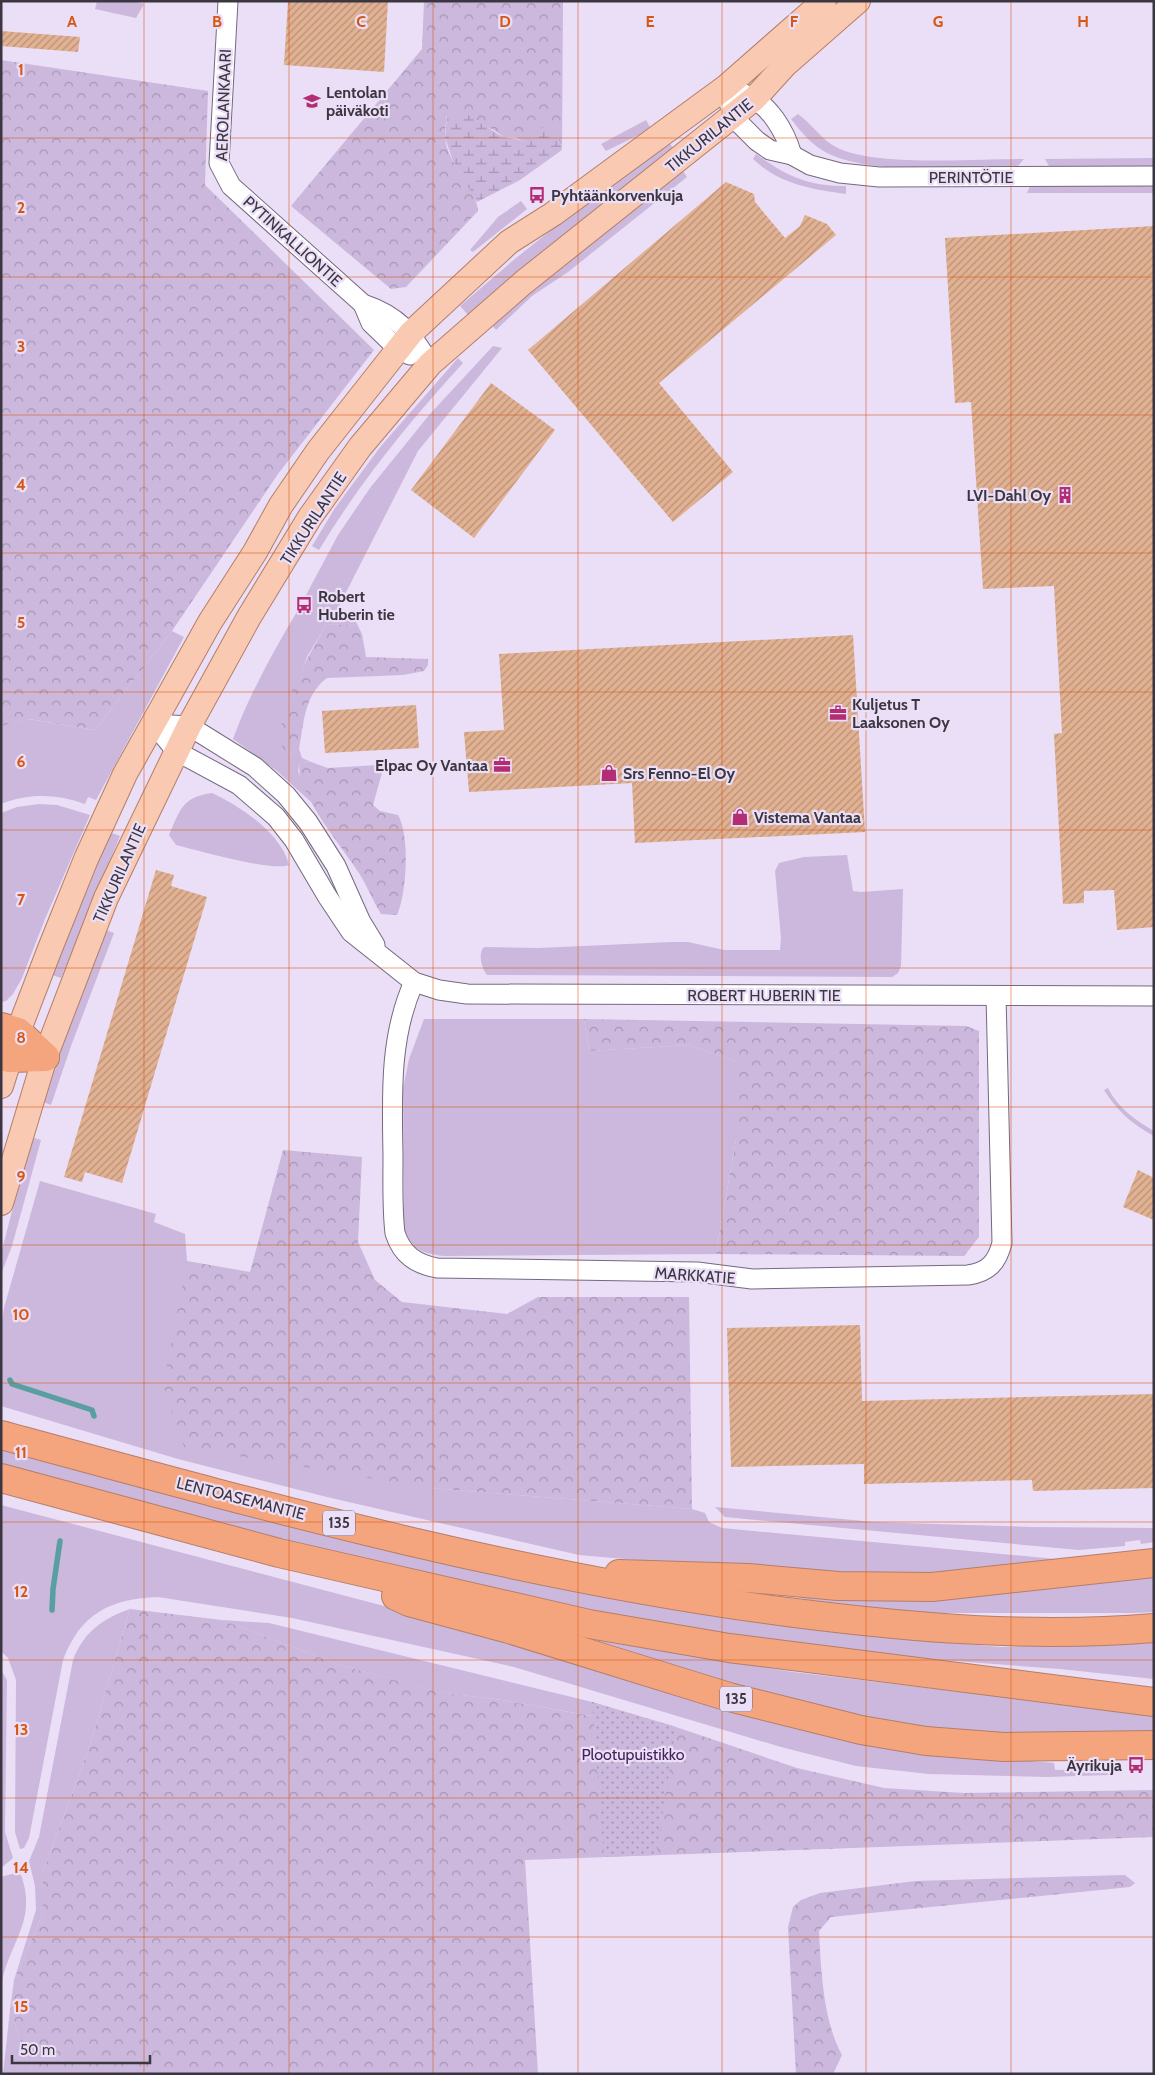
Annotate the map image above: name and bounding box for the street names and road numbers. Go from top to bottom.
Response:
street label: AEROLANKAARI [212,49,235,161]
street label: TIKKURILANTIE [662,94,757,176]
street label: PERINTÖTIE [929,168,1013,187]
street label: PYTINKALLIONTIE [239,192,346,291]
street label: TIKKURILANTIE [276,468,351,568]
street label: TIKKURILANTIE [89,821,150,926]
street label: ROBERT HUBERIN TIE [687,986,841,1005]
street label: MARKKATIE [654,1263,736,1288]
street label: LENTOASEMANTIE [174,1473,307,1524]
road number: 135 [323,1510,355,1536]
road number: 135 [720,1686,752,1712]

